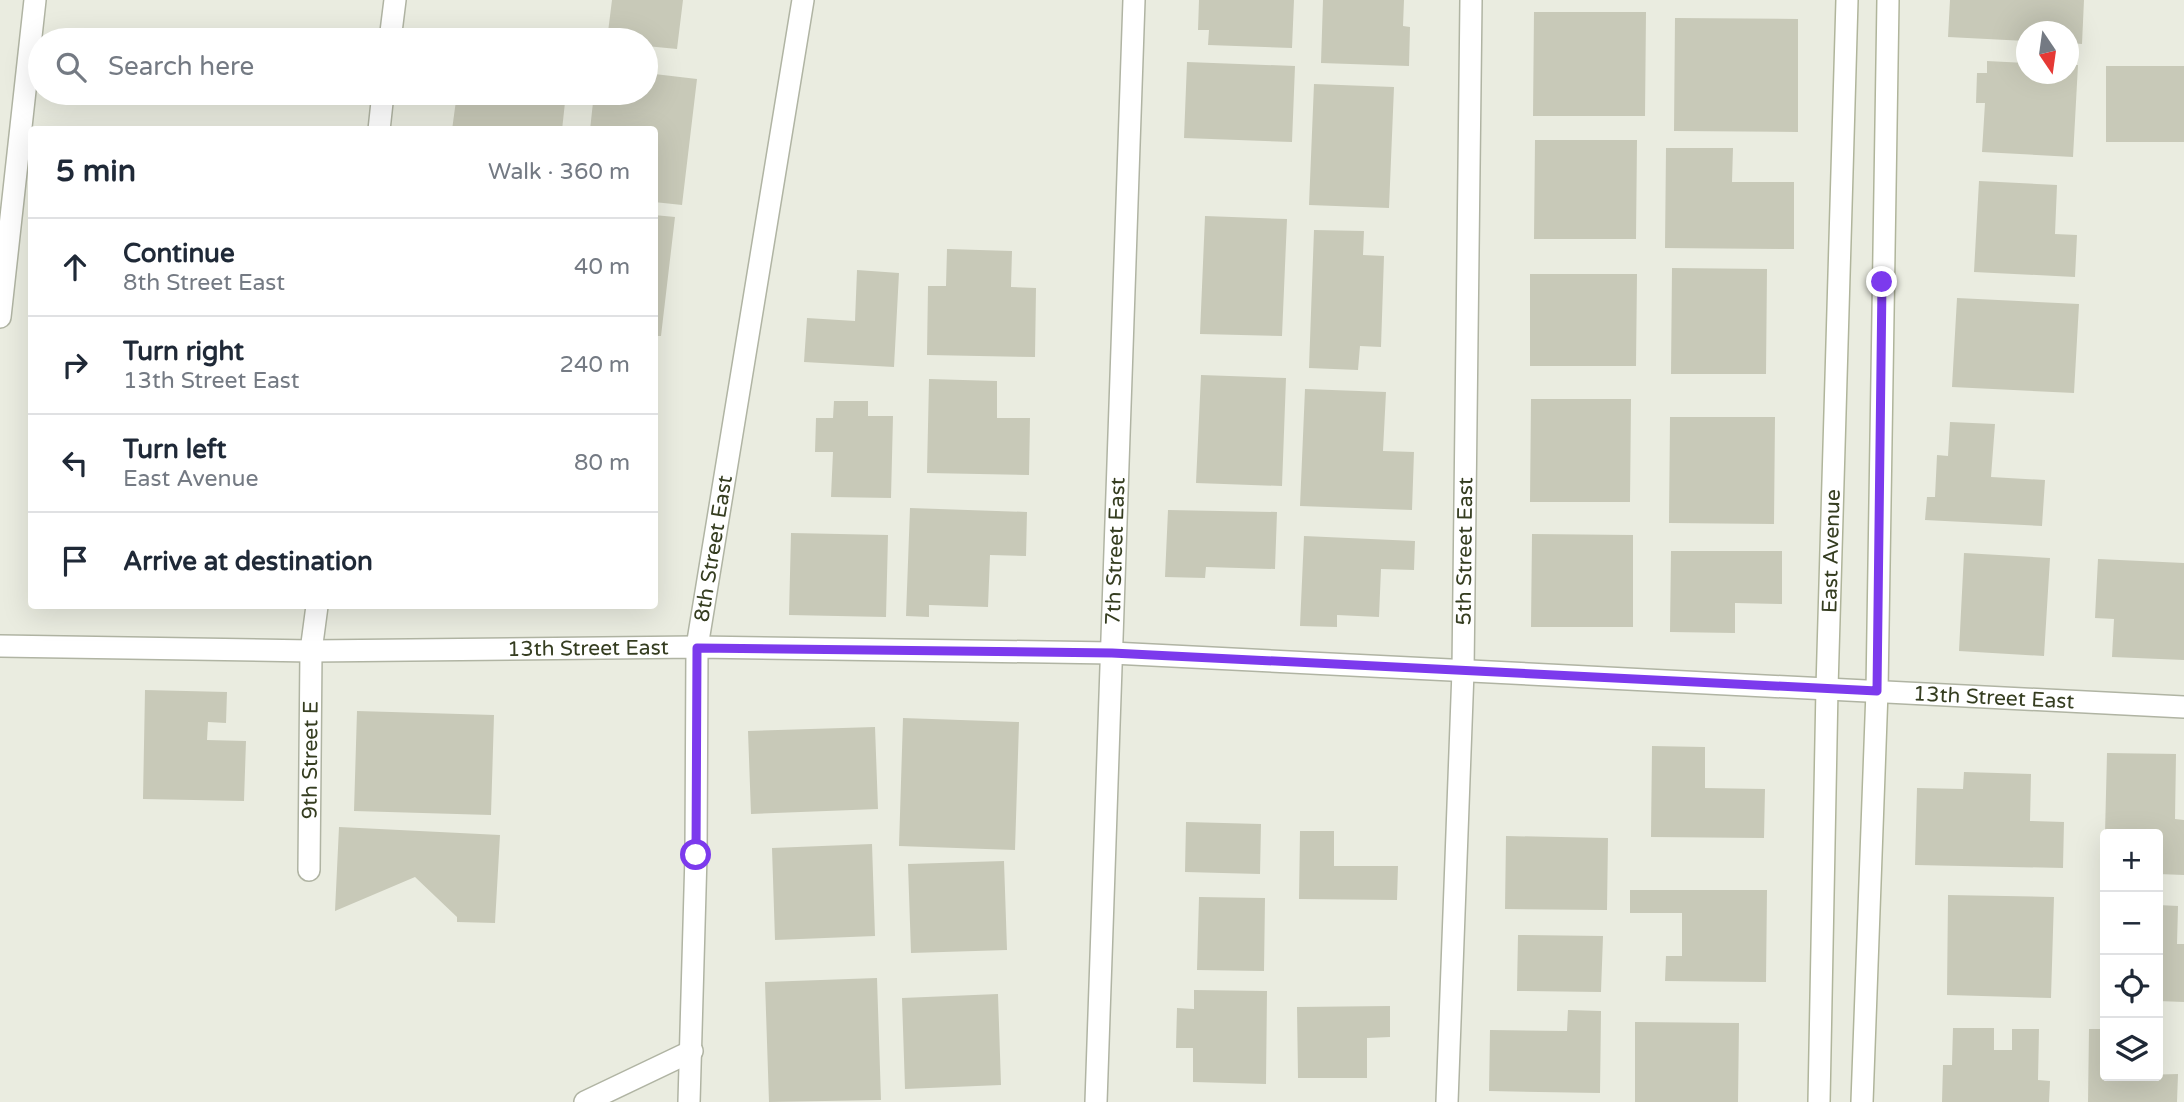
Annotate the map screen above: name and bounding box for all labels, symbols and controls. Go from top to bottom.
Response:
north arrow [2016,21,2079,84]
search box [28,28,658,105]
icon: search [52,48,90,86]
text: Search here [108,51,254,82]
text: 5 min [56,153,136,190]
text: Walk · 360 m [488,158,630,186]
text: Continue [123,238,235,269]
icon: ahead [56,248,94,286]
text: 40 m [574,253,630,281]
route end [1866,266,1897,297]
text: 8th Street East [123,269,285,297]
text: Turn right [123,336,244,367]
icon: right [56,346,94,384]
text: 240 m [560,351,630,379]
text: 13th Street East [123,367,300,395]
text: Turn left [123,434,226,465]
icon: left [56,444,94,482]
text: 80 m [574,449,630,477]
text: East Avenue [123,465,258,493]
street label: 8th Street East [689,473,738,624]
street label: 7th Street East [1100,477,1131,626]
street label: 5th Street East [1452,477,1478,626]
street label: East Avenue [1817,489,1846,613]
icon: arrive [56,542,94,580]
text: Arrive at destination [123,546,373,577]
street label: 13th Street East [507,635,669,662]
street label: 13th Street East [1913,681,2075,714]
street label: 9th Street E [297,701,324,819]
map controls [2100,829,2163,1081]
button: + [2100,829,2163,892]
route start [680,839,711,870]
button: − [2100,892,2163,955]
button: locate [2100,955,2163,1018]
button: layers [2100,1018,2163,1081]

